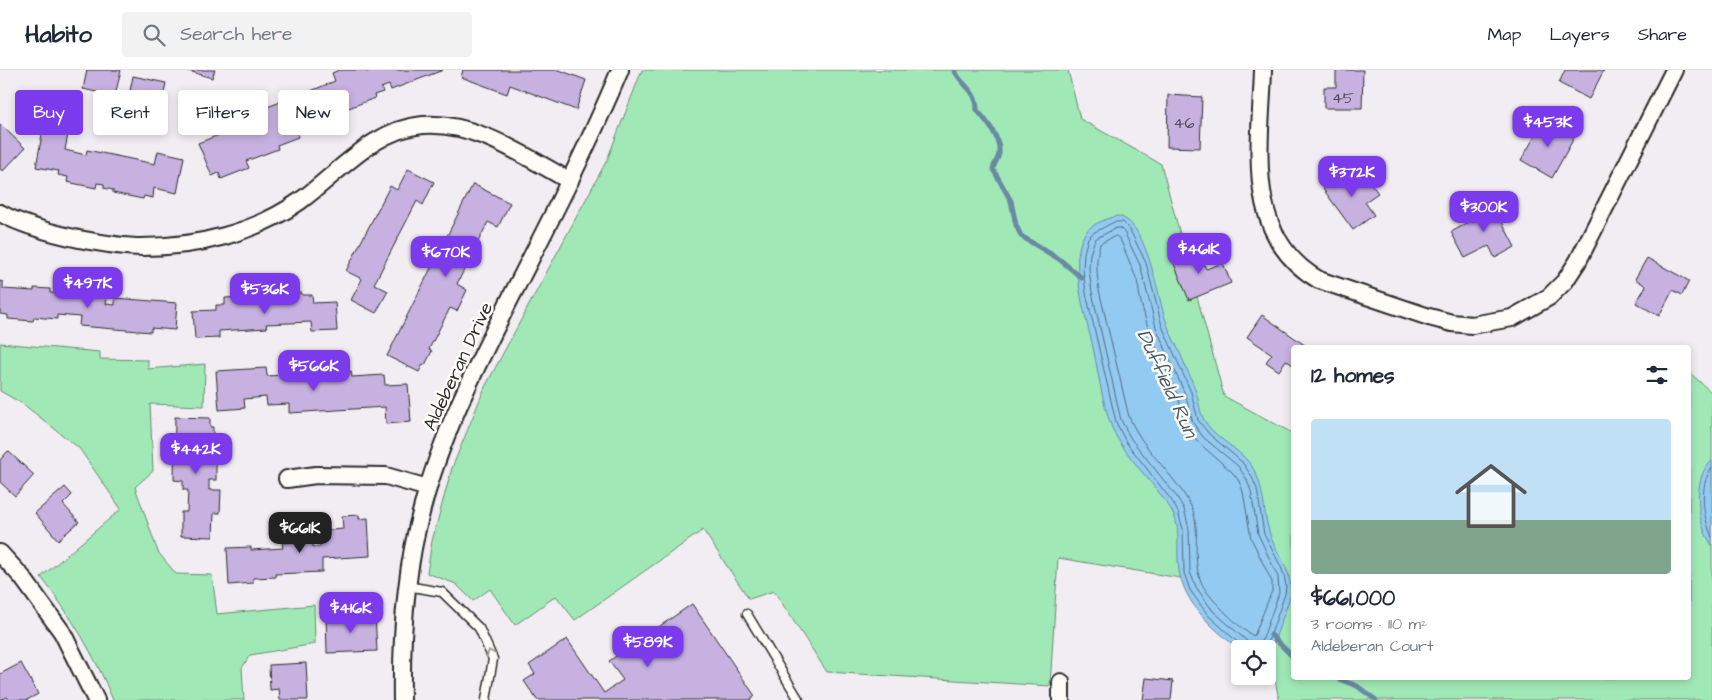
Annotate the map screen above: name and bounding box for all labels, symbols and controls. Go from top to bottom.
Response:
search box [122,12,472,57]
text: Habito [25,18,92,52]
icon: search [140,21,168,49]
text: Search here [180,21,292,48]
text: Map [1487,22,1521,47]
text: Layers [1549,22,1610,47]
text: Share [1638,22,1687,47]
house number: 45 [1332,87,1355,109]
chip: Buy [15,90,83,135]
chip: Rent [93,90,168,135]
chip: Filters [178,90,268,135]
chip: New [278,90,349,135]
pin: $453K [1513,106,1583,148]
text: $453K [1524,111,1572,133]
house number: 46 [1174,112,1194,134]
pin: $372K [1317,156,1387,198]
text: $372K [1329,161,1375,183]
pin: $300K [1449,190,1519,233]
text: $300K [1461,196,1507,218]
pin: $461K [1164,232,1234,275]
pin: $670K [411,236,481,278]
text: $461K [1178,238,1220,260]
text: $670K [422,241,470,263]
pin: $497K [53,266,123,309]
text: $497K [64,272,112,294]
pin: $536K [230,272,300,315]
text: $536K [241,278,289,300]
street label: Aldeberan Drive [417,298,500,435]
water label: Duffield Run [1130,325,1205,444]
pin: $566K [279,350,349,392]
text: $566K [289,355,339,377]
text: 12 homes [1311,361,1395,390]
icon: filters [1643,361,1671,389]
pin: $442K [161,432,231,475]
text: $442K [171,438,221,460]
icon: home [1446,451,1536,541]
pin: $661K [265,512,335,554]
text: $661K [280,517,320,539]
text: $661,000 [1311,584,1395,613]
pin: $416K [316,592,386,634]
text: $416K [330,597,372,619]
text: 3 rooms · 110 m² [1311,613,1427,635]
pin: $589K [613,626,683,668]
text: $589K [623,631,673,653]
text: Aldeberan Court [1311,635,1433,657]
map controls [1231,640,1276,685]
button: locate [1231,640,1276,685]
one-way arrow [486,649,496,658]

